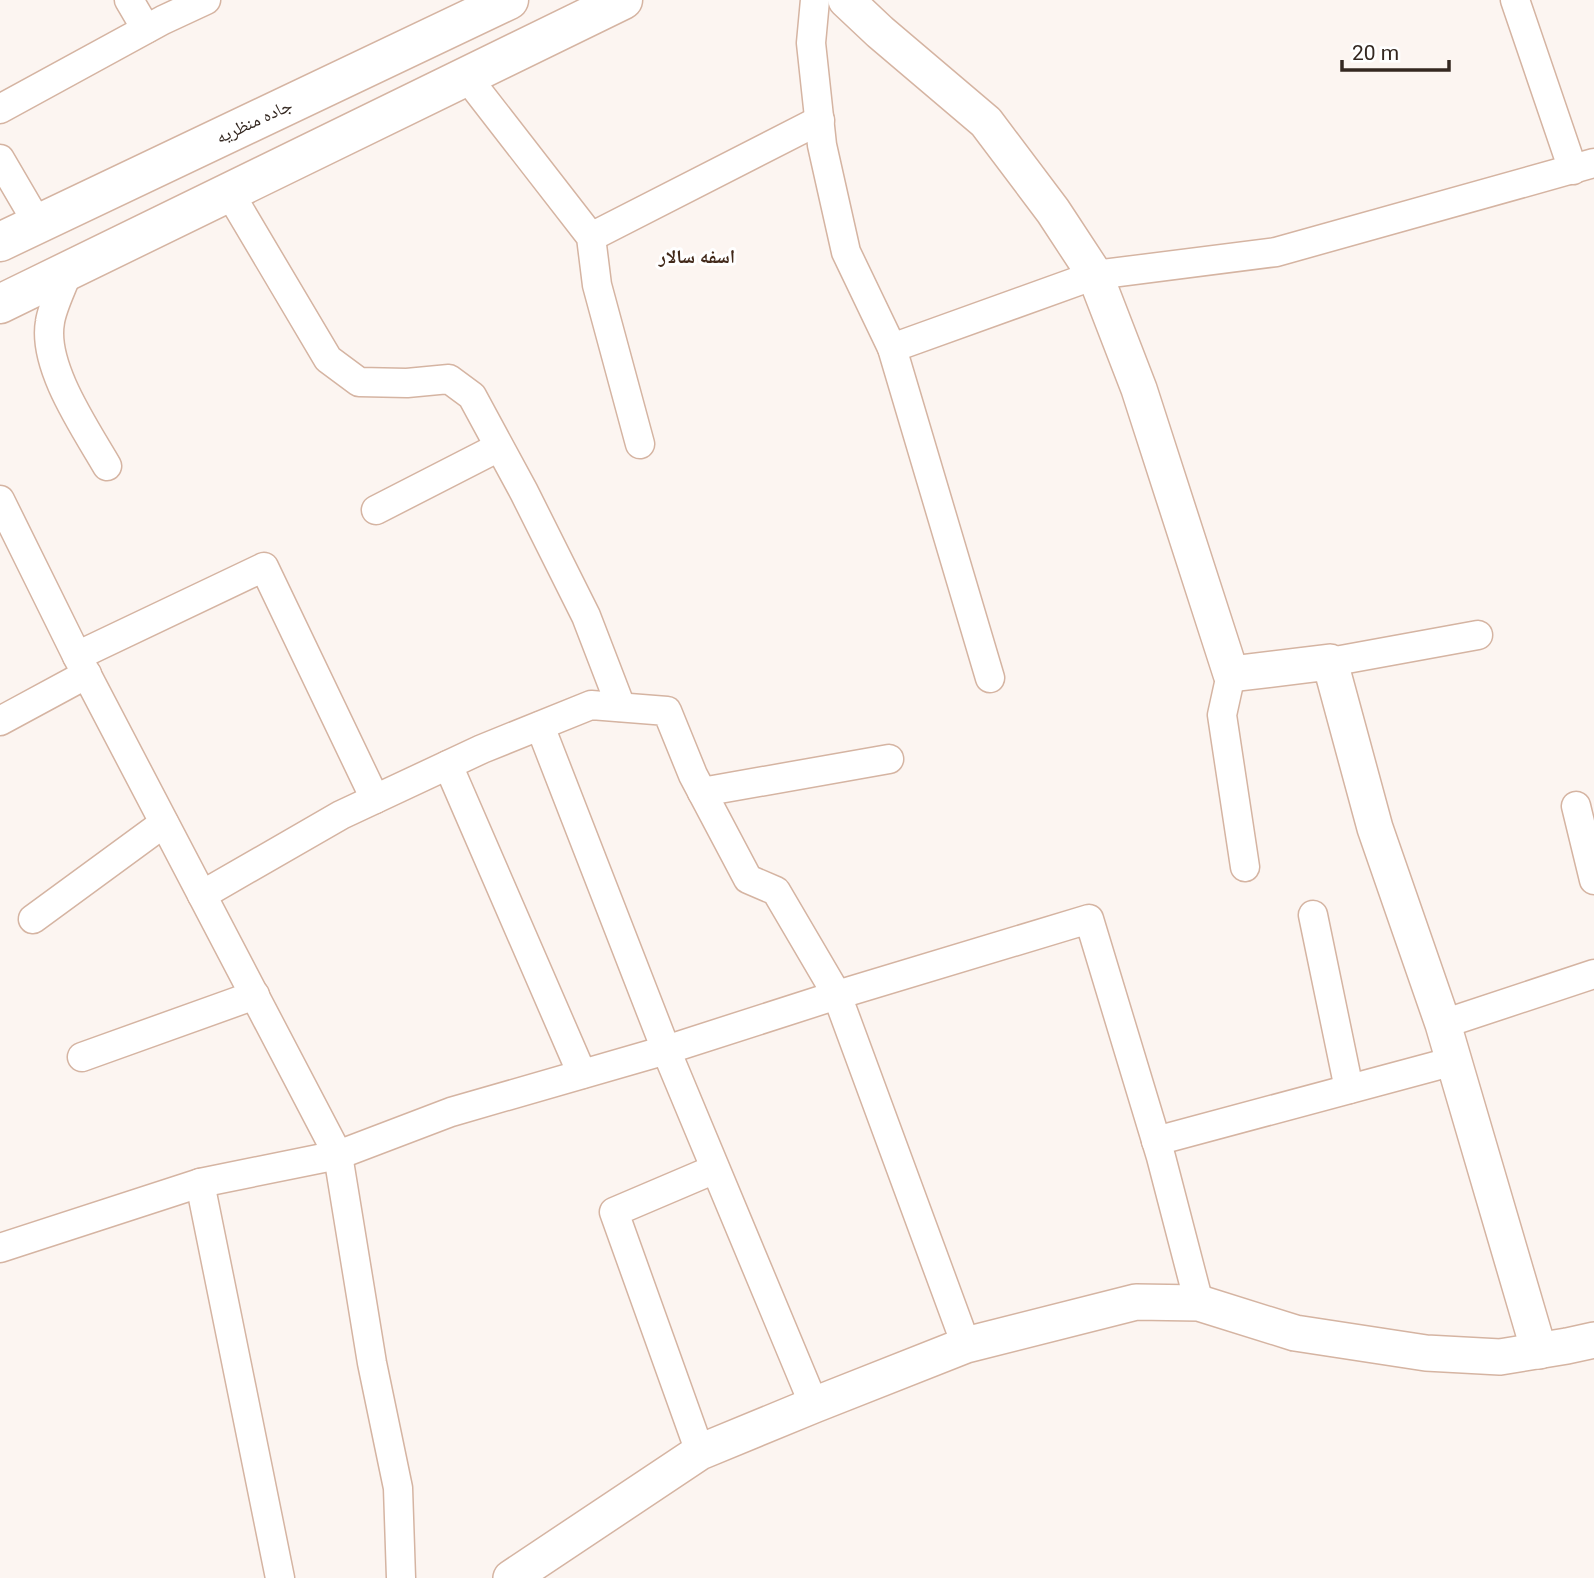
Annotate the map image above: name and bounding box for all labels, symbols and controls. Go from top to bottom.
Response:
scale bar [1342,28,1449,72]
text: 20 m [1352,41,1399,65]
street label: جاده منظریه [212,94,295,148]
district label: اسفه سالار [658,245,735,268]

